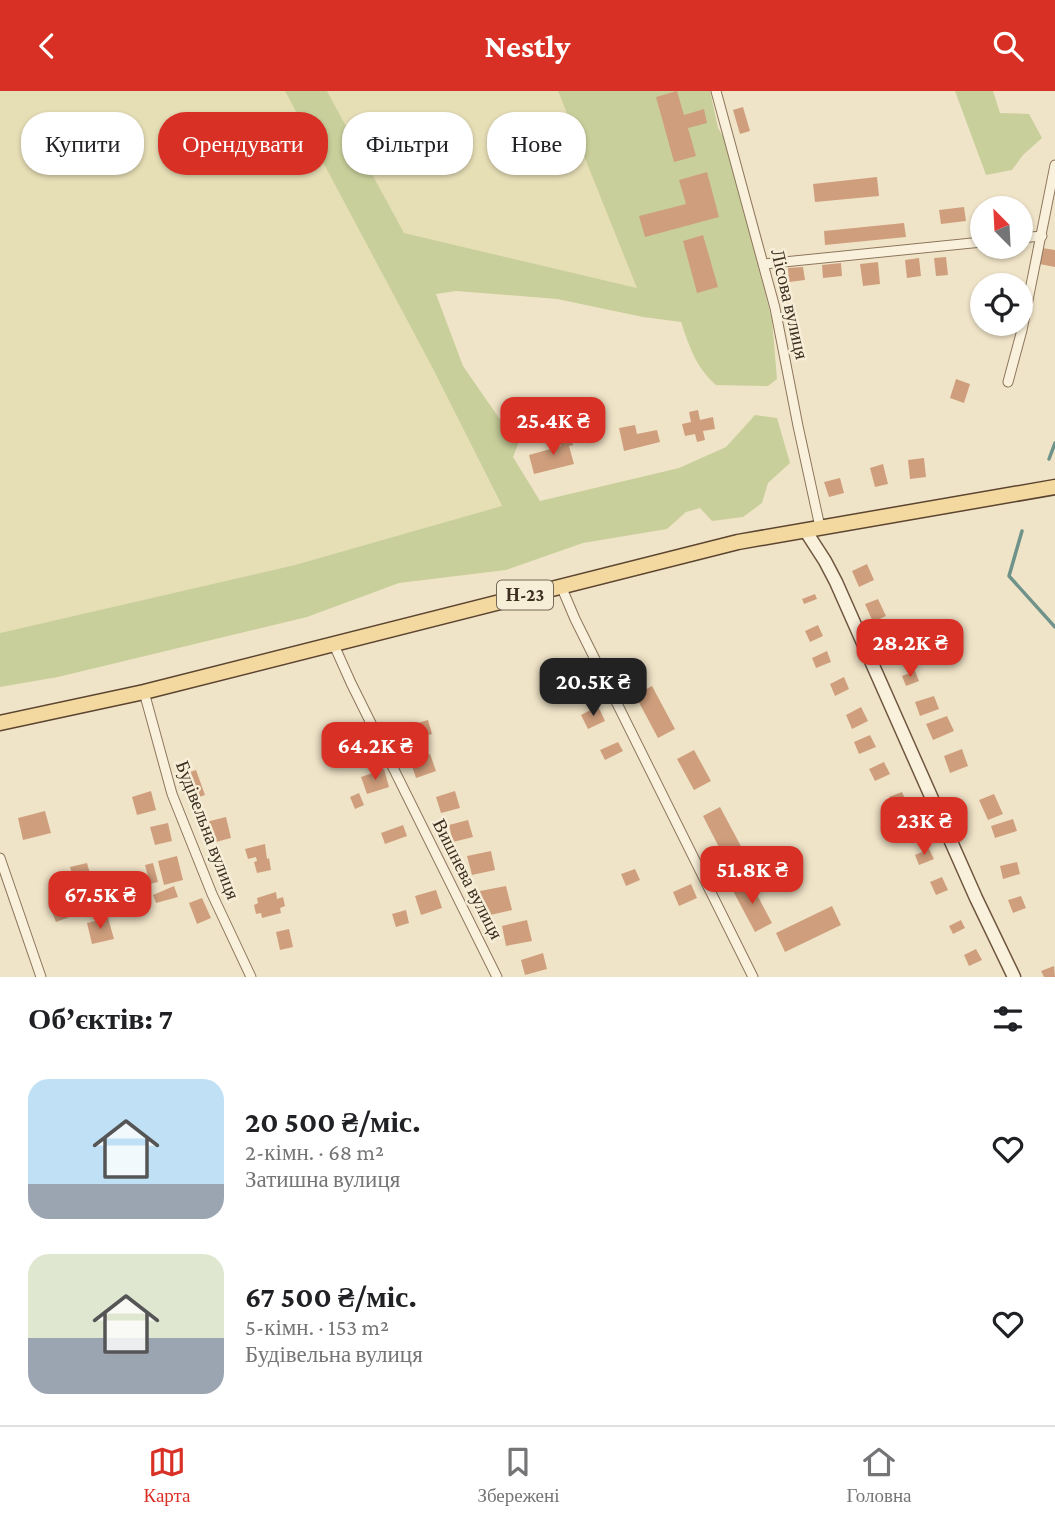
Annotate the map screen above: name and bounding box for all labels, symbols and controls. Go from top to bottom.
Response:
icon: back [28,27,66,65]
icon: search [989,27,1027,65]
text: Nestly [485,28,570,64]
chip: Купити [21,112,144,175]
chip: Орендувати [158,112,328,175]
chip: Фільтри [342,112,473,175]
chip: Нове [487,112,586,175]
north arrow [970,196,1032,259]
map controls [970,196,1033,336]
street label: Лісова вулиця [767,247,813,361]
button: locate [970,273,1033,336]
pin: 25.4K ₴ [488,397,618,457]
text: 25.4K ₴ [516,407,590,433]
road number: Н-23 [497,581,553,609]
pin: 28.2K ₴ [845,619,975,679]
text: 28.2K ₴ [872,629,948,655]
pin: 20.5K ₴ [528,659,658,718]
text: 20.5K ₴ [556,668,630,694]
pin: 64.2K ₴ [310,723,440,782]
text: 64.2K ₴ [338,732,413,758]
street label: Будівельна вулиця [172,758,244,903]
pin: 23K ₴ [875,797,973,857]
text: 23K ₴ [897,807,951,833]
street label: Вишнева вулиця [429,815,508,943]
pin: 51.8K ₴ [687,847,817,906]
text: 51.8K ₴ [716,856,788,882]
pin: 67.5K ₴ [35,871,165,931]
text: 67.5K ₴ [64,881,136,907]
icon: filters [989,1000,1027,1038]
text: Об’єктів: 7 [28,1002,173,1035]
text: 20 500 ₴/міс. [245,1105,421,1138]
icon: home [84,1107,168,1191]
icon: heart [989,1130,1027,1168]
text: 2-кімн. · 68 m² [245,1139,384,1165]
text: Затишна вулиця [245,1166,400,1192]
text: 67 500 ₴/міс. [245,1280,417,1313]
icon: home [84,1282,168,1366]
icon: heart [989,1305,1027,1343]
text: 5-кімн. · 153 m² [245,1314,389,1340]
text: Будівельна вулиця [245,1341,423,1367]
tab: Карта [143,1443,191,1507]
tab: Збережені [477,1443,560,1507]
tab: Головна [846,1443,912,1507]

